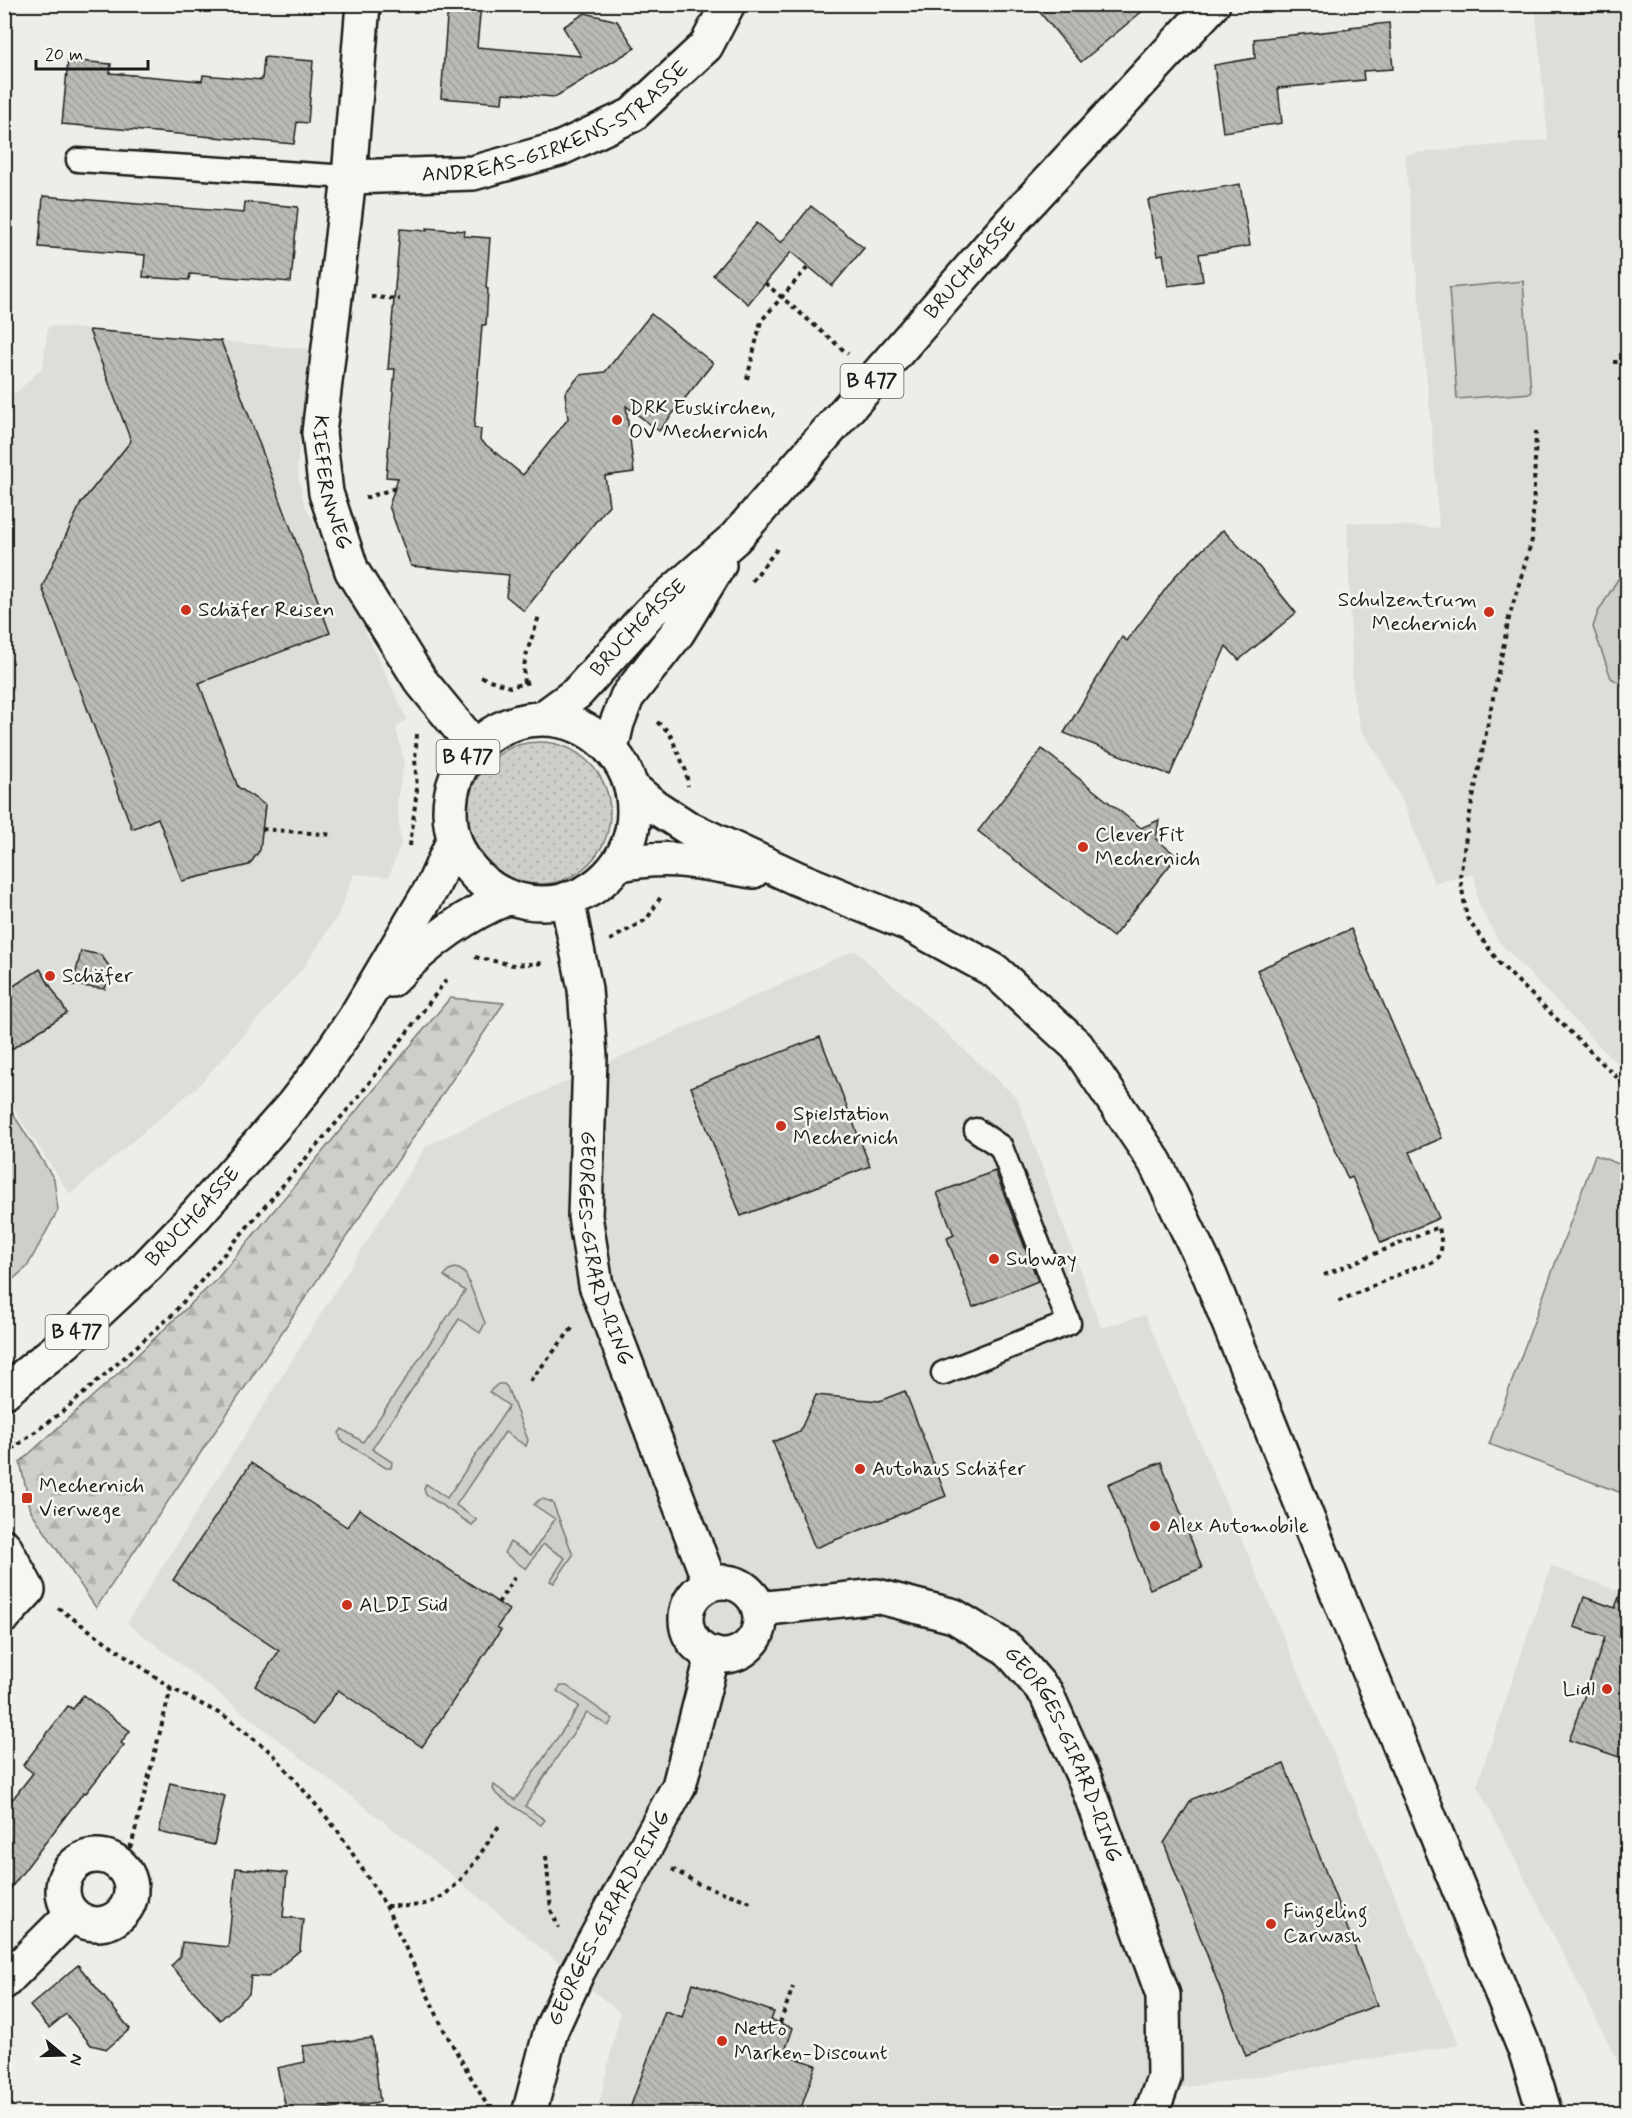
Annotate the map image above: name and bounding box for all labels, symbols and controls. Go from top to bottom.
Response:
scale bar [36,33,148,71]
text: 20 m [45,43,83,67]
street label: ANDREAS-GIRKENS-STRASSE [421,55,695,189]
street label: BRUCHGASSE [918,211,1023,325]
road number: B 477 [840,364,904,398]
place label: DRK Euskirchen, OV Mechernich [629,394,775,446]
street label: KIEFERNWEG [305,413,358,553]
marker: DRK Euskirchen, OV Mechernich [610,413,624,427]
street label: BRUCHGASSE [584,572,693,683]
place label: Schulzentrum Mechernich [1338,586,1477,638]
place label: Schäfer Reisen [198,596,335,624]
marker: Schäfer Reisen [179,603,193,617]
marker: Schulzentrum Mechernich [1482,605,1496,619]
road number: B 477 [436,740,500,774]
place label: Clever Fit Mechernich [1095,821,1200,873]
marker: Clever Fit Mechernich [1076,840,1090,854]
place label: Schäfer [62,962,133,990]
marker: Schäfer [43,969,57,983]
place label: Spielstation Mechernich [793,1100,898,1152]
marker: Spielstation Mechernich [774,1119,788,1133]
street label: GEORGES-GIRARD-RING [571,1131,639,1369]
street label: BRUCHGASSE [139,1161,246,1273]
place label: Subway [1006,1245,1077,1273]
marker: Subway [987,1252,1001,1266]
road number: B 477 [46,1315,109,1349]
place label: Autohaus Schäfer [872,1455,1026,1483]
marker: Autohaus Schäfer [853,1462,867,1476]
place label: Mechernich Vierwege [39,1472,144,1524]
marker: Mechernich Vierwege [20,1491,34,1505]
place label: Alex Automobile [1167,1512,1309,1540]
marker: Alex Automobile [1148,1519,1162,1533]
place label: ALDI Süd [359,1591,448,1619]
marker: ALDI Süd [340,1598,354,1612]
street label: GEORGES-GIRARD-RING [998,1640,1128,1866]
place label: Lidl [1563,1675,1595,1703]
marker: Lidl [1600,1682,1614,1696]
street label: GEORGES-GIRARD-RING [541,1805,677,2030]
place label: Füngeling Carwash [1283,1898,1367,1950]
marker: Füngeling Carwash [1264,1917,1278,1931]
place label: Netto Marken-Discount [734,2015,888,2067]
north arrow [33,2025,93,2085]
marker: Netto Marken-Discount [715,2034,729,2048]
text: N [64,2051,87,2068]

